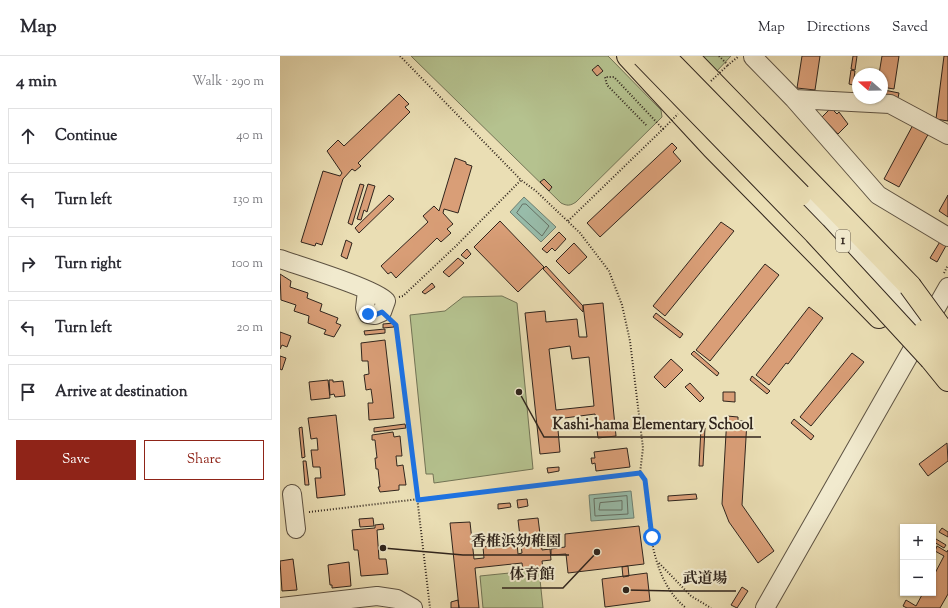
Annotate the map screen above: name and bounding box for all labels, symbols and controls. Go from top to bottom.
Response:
text: Map [20,14,57,41]
text: Map [758,18,785,38]
text: Directions [807,18,870,38]
text: Saved [892,18,928,38]
north arrow [852,68,888,104]
text: 4 min [16,70,57,94]
text: Walk · 290 m [192,73,264,91]
icon: ahead [17,125,39,147]
text: Continue [55,126,117,147]
text: 40 m [236,127,263,145]
icon: left [17,189,39,211]
text: Turn left [55,190,112,211]
text: 130 m [233,191,263,209]
road number: 1 [836,230,850,252]
icon: right [17,253,39,275]
text: Turn right [55,254,121,275]
text: 100 m [231,255,263,273]
route end [359,305,377,323]
icon: left [17,317,39,339]
text: Turn left [55,318,112,339]
text: 20 m [237,319,263,337]
icon: arrive [17,381,39,403]
text: Arrive at destination [55,382,188,403]
callout: Kashi-hama Elementary School [544,410,761,437]
text: Kashi-hama Elementary School [553,415,754,436]
button: Save [16,440,136,480]
button: Share [144,440,264,480]
map controls [900,524,936,596]
button: + [900,524,936,560]
callout: 香椎浜幼稚園 [463,528,569,555]
route start [643,528,661,546]
text: 香椎浜幼稚園 [471,532,561,553]
button: − [900,560,936,596]
callout: 体育館 [502,561,563,588]
callout: 武道場 [675,564,736,591]
text: 体育館 [509,565,555,586]
text: 武道場 [682,569,728,590]

